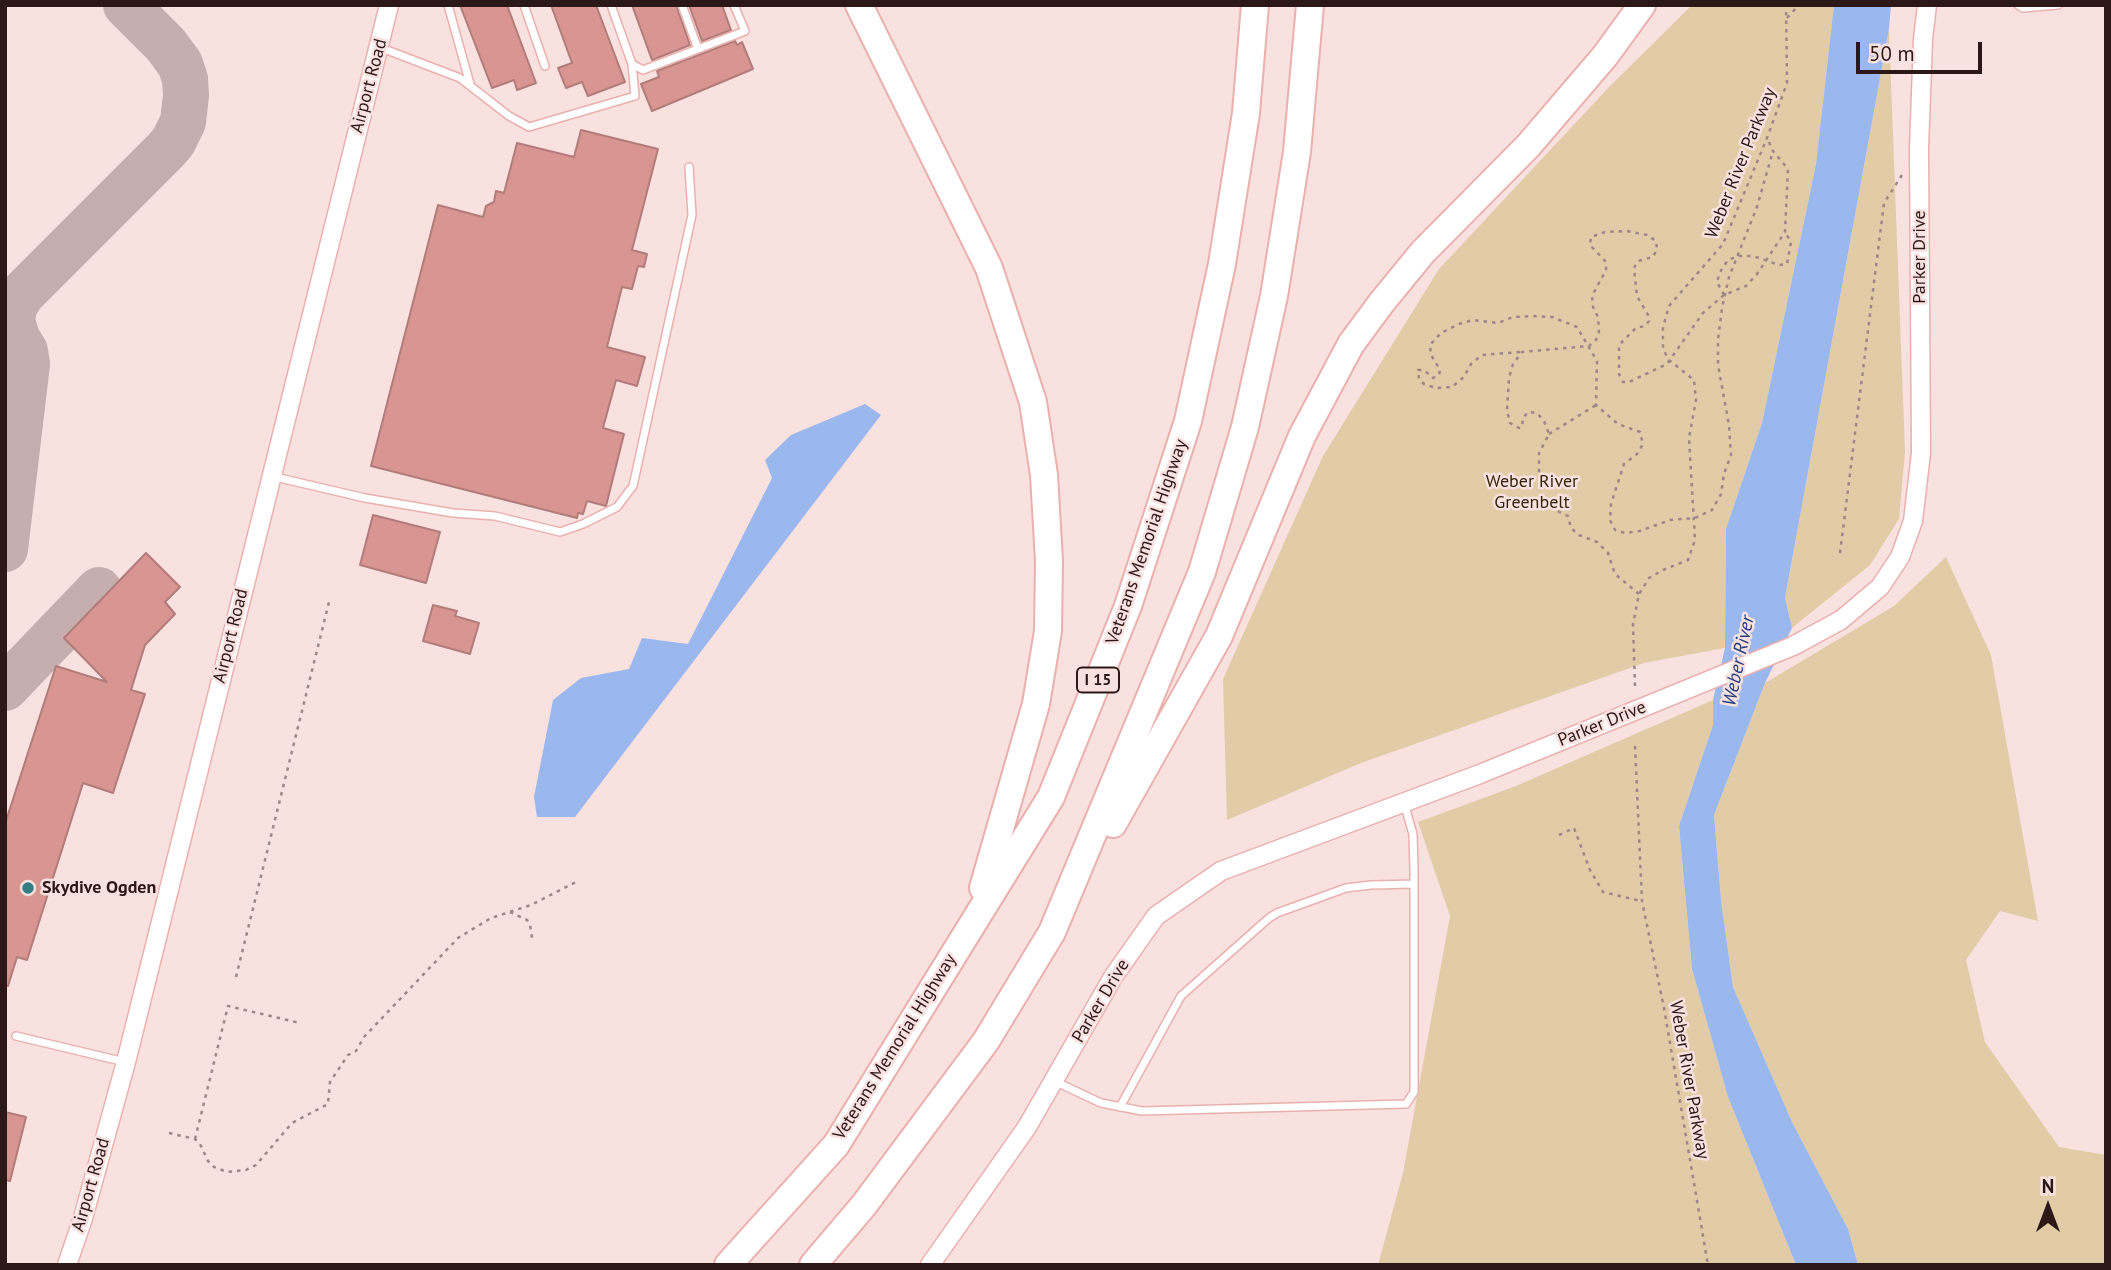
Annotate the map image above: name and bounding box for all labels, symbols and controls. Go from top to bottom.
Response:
scale bar [1859,28,1985,72]
street label: Airport Road [346,37,392,135]
text: 50 m [1869,40,1915,67]
street label: Weber River Parkway [1701,84,1781,242]
street label: Parker Drive [1909,210,1931,304]
street label: Veterans Memorial Highway [1102,437,1192,647]
park label: Weber River Greenbelt [1486,471,1578,514]
street label: Airport Road [209,587,253,685]
water label: Weber River [1718,614,1760,708]
road number: I 15 [1077,667,1119,692]
street label: Parker Drive [1555,697,1649,751]
place label: Skydive Ogden [42,877,156,899]
marker: Skydive Ogden [20,880,36,896]
street label: Veterans Memorial Highway [829,950,961,1144]
street label: Parker Drive [1068,955,1134,1047]
street label: Weber River Parkway [1664,999,1714,1161]
street label: Airport Road [67,1136,115,1234]
north arrow [2013,1172,2083,1242]
text: N [2042,1174,2054,1198]

